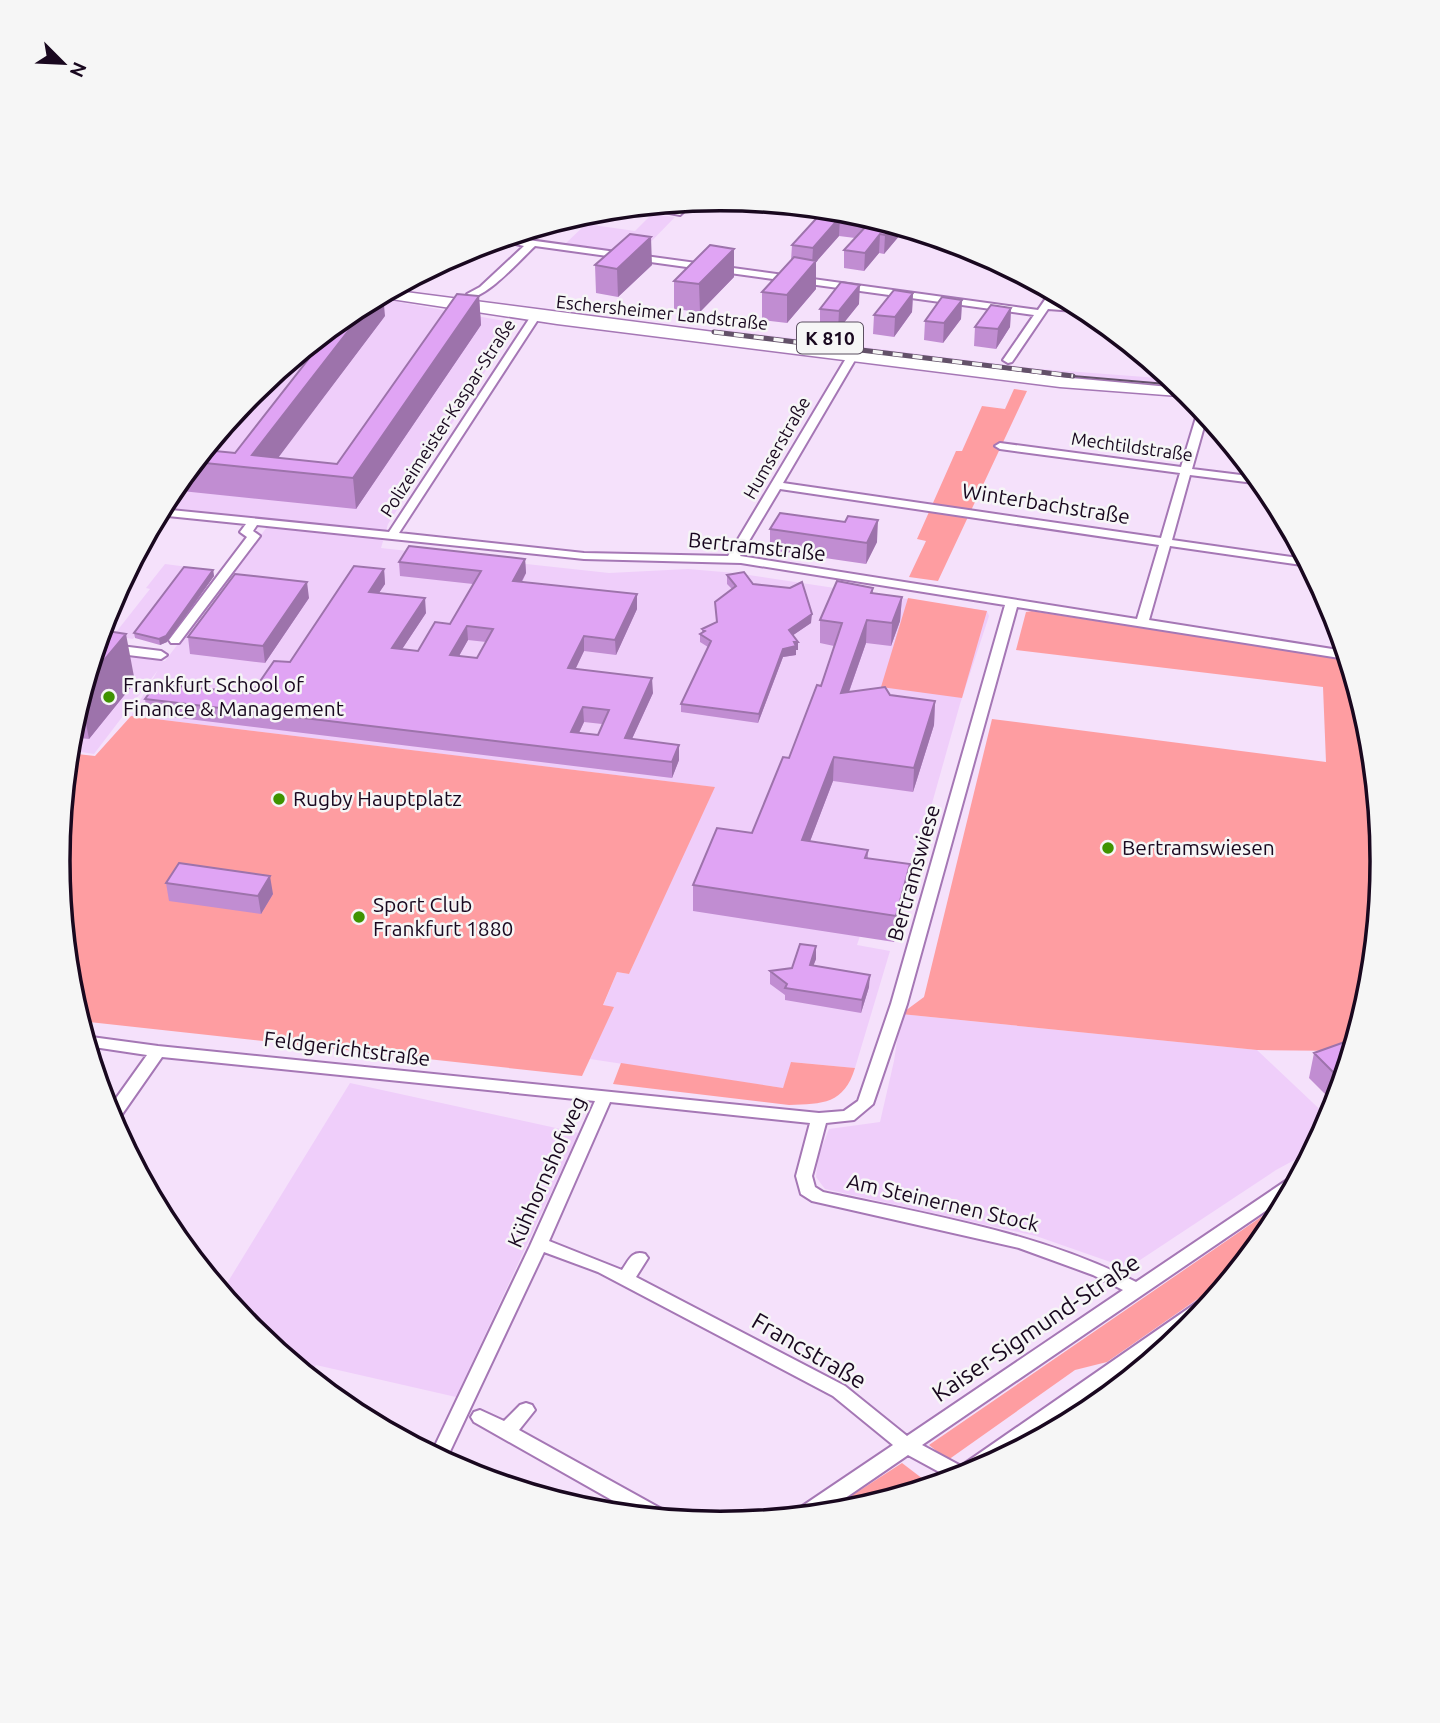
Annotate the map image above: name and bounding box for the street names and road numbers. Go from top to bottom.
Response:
street label: Eschersheimer Landstraße [555,291,769,333]
street label: Polizeimeister-Kaspar-Straße [376,315,519,520]
road number: K 810 [797,322,863,354]
street label: Humserstraße [739,393,813,502]
street label: Mechtildstraße [1070,428,1194,464]
street label: Winterbachstraße [960,478,1132,528]
street label: Bertramstraße [687,527,827,565]
street label: Bertramswiese [882,802,944,944]
street label: Feldgerichtstraße [263,1026,432,1070]
street label: Kühhornshofweg [502,1092,590,1251]
street label: Am Steinernen Stock [845,1168,1042,1236]
street label: Kaiser-Sigmund-Straße [927,1248,1145,1407]
street label: Francstraße [747,1307,871,1394]

